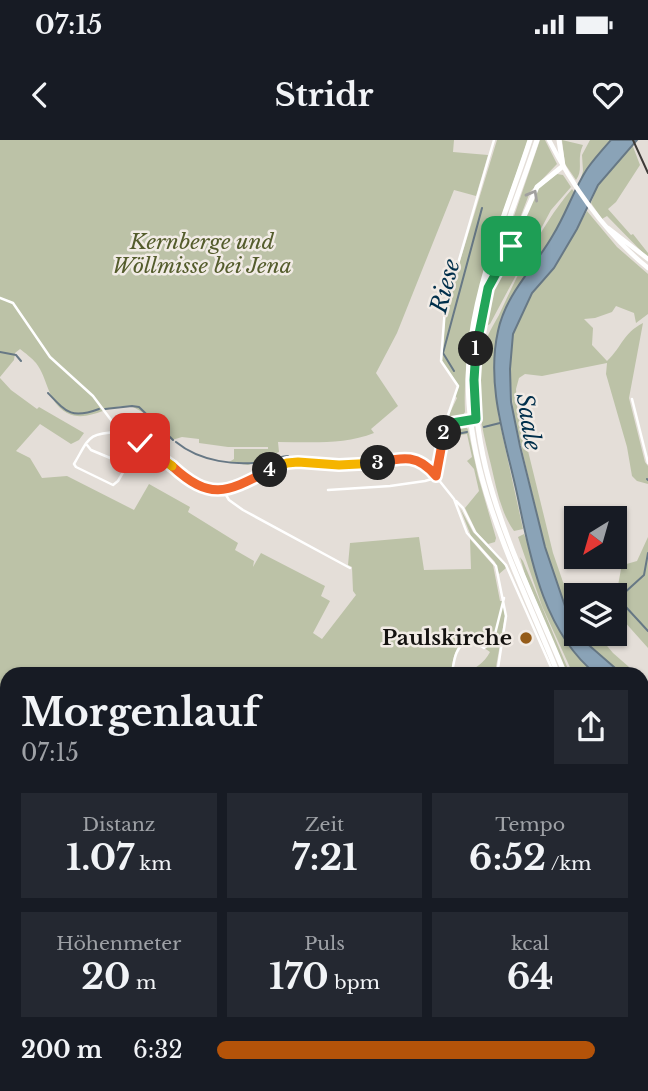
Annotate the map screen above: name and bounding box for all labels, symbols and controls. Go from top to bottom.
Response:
text: 07:15 [35,9,102,41]
text: Stridr [275,75,373,115]
icon: back [21,76,59,114]
icon: heart [589,76,627,114]
one-way arrow [525,190,538,203]
pin [481,216,541,276]
icon: arrive [492,227,530,265]
park label: Kernberge und Wöllmisse bei Jena [112,229,292,279]
water label: Riese [424,255,466,317]
pin: 1 [458,332,494,367]
text: 1 [471,337,480,360]
water label: Saale [511,391,547,453]
pin [110,413,170,473]
pin: 2 [426,416,462,450]
text: 2 [437,421,450,444]
icon: check [121,424,159,462]
pin: 3 [360,446,396,480]
text: 3 [371,451,384,474]
pin: 4 [252,452,288,488]
text: 4 [263,458,276,481]
north arrow [564,506,626,569]
map controls [564,506,627,646]
button: layers [564,583,627,646]
place label: Paulskirche [382,625,512,651]
marker: Paulskirche [518,630,534,646]
text: Morgenlauf [21,689,260,736]
button: share [554,690,628,764]
text: 07:15 [21,739,79,767]
text: Distanz [82,813,155,836]
text: Zeit [305,813,344,836]
text: Tempo [495,813,565,836]
text: 1.07 [66,836,134,879]
text: 7:21 [291,836,358,879]
text: 6:52 [469,836,546,879]
text: km [134,852,172,875]
text: /km [546,852,592,875]
text: Höhenmeter [56,932,181,955]
text: Puls [304,932,345,955]
text: kcal [511,932,549,955]
text: 20 [81,955,131,998]
text: 170 [269,955,329,998]
text: 64 [507,955,554,998]
text: m [131,971,156,994]
text: bpm [329,971,380,994]
text: 200 m [21,1036,102,1064]
text: 6:32 [133,1036,183,1064]

